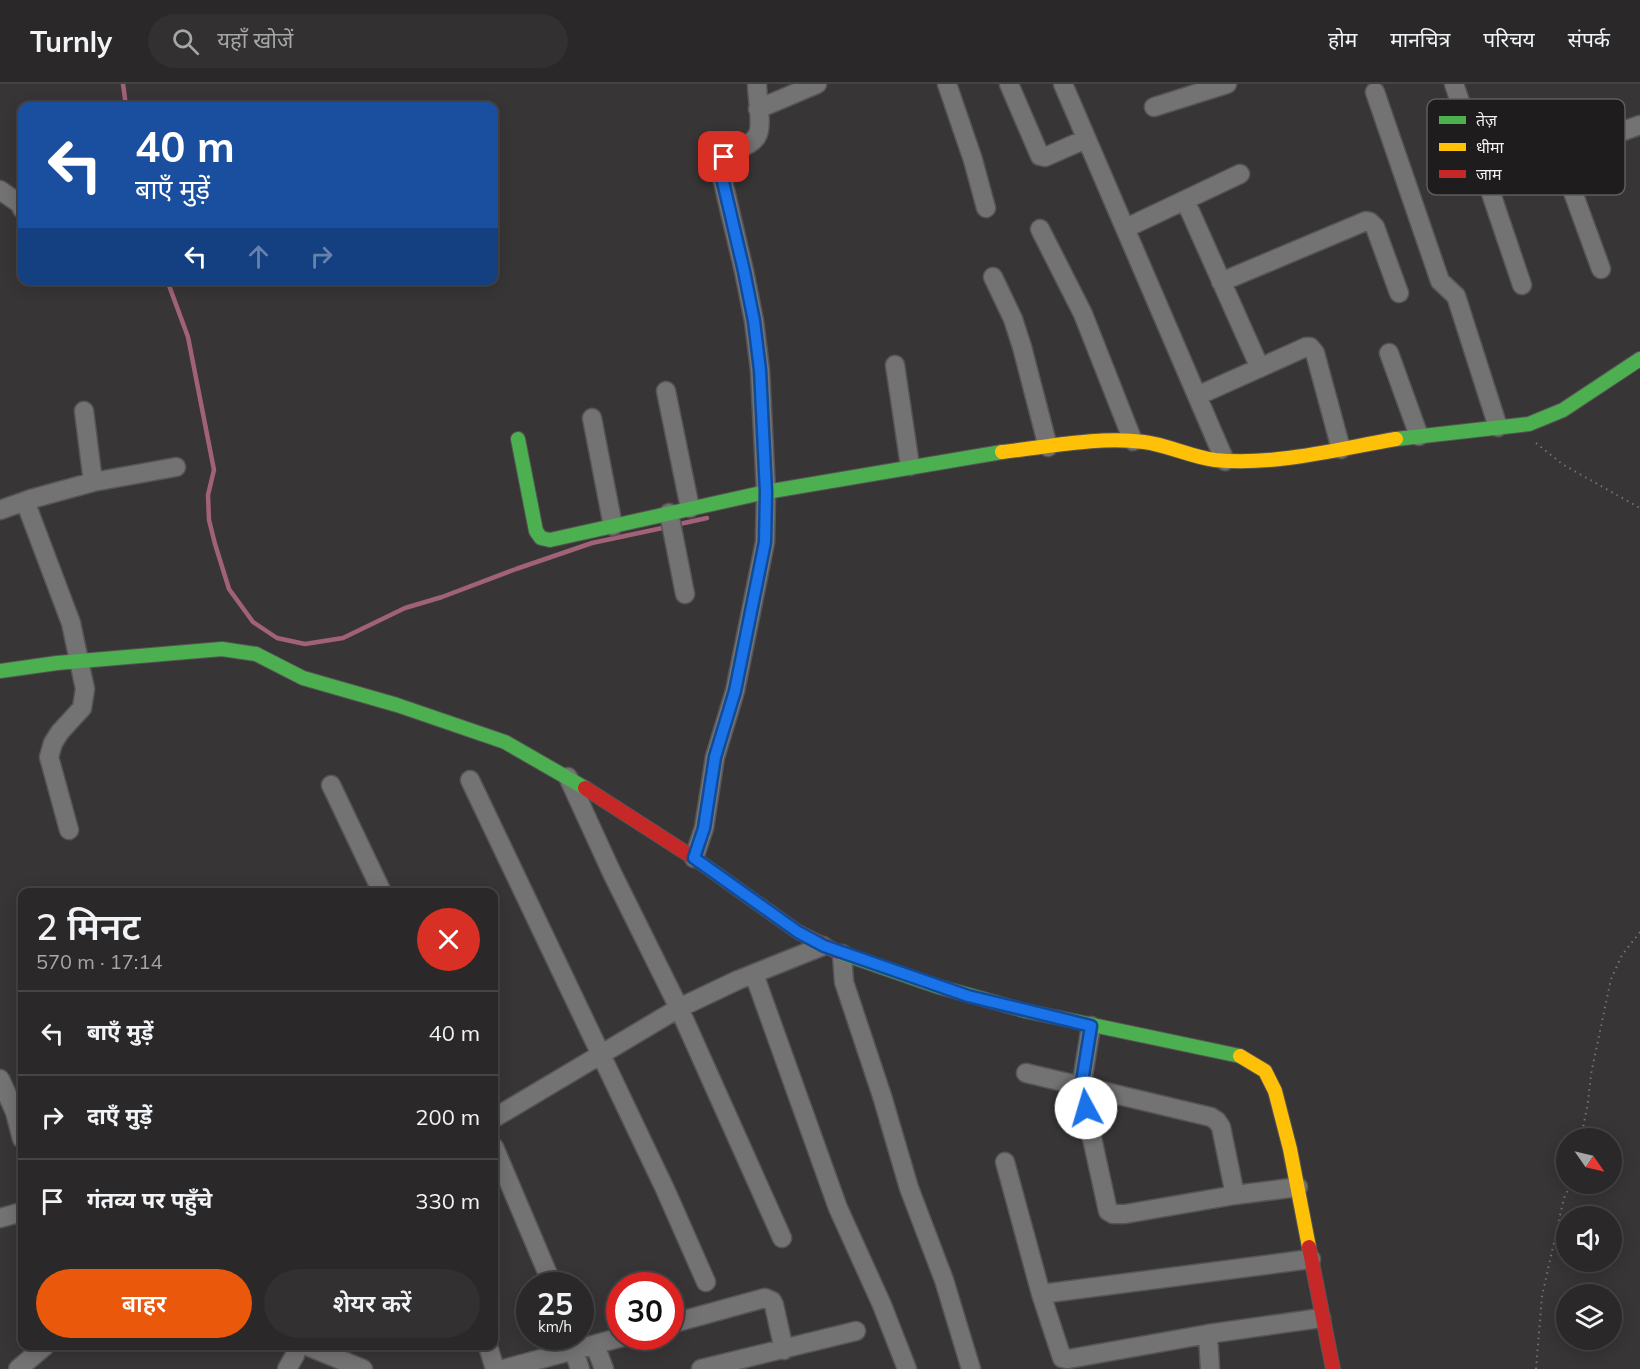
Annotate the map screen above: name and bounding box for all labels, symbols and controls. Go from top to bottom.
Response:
search box [148,14,568,68]
text: Turnly [30,24,112,59]
icon: search [169,25,202,58]
text: यहाँ खोजें [217,26,293,54]
text: होम [1328,26,1357,52]
text: मानचित्र [1390,26,1450,52]
text: परिचय [1483,26,1535,52]
text: संपर्क [1568,26,1610,52]
legend [1427,99,1625,195]
text: तेज़ [1476,110,1498,130]
text: 40 m [135,120,235,173]
icon: left [36,126,114,204]
pin [698,131,749,182]
text: धीमा [1476,137,1505,157]
icon: arrive [707,140,740,173]
text: जाम [1476,164,1502,184]
text: बाएँ मुड़ें [135,172,210,206]
icon: left [179,240,212,273]
icon: ahead [242,240,275,273]
icon: right [305,240,338,273]
text: 2 मिनट [36,904,140,949]
button: close [417,908,480,971]
text: 570 m · 17:14 [36,949,162,974]
icon: left [36,1017,69,1050]
text: बाएँ मुड़ें [87,1018,153,1046]
text: 40 m [429,1019,480,1047]
position arrow [1054,1076,1118,1140]
icon: right [36,1101,69,1134]
text: दाएँ मुड़ें [87,1102,152,1130]
text: 200 m [415,1103,480,1131]
north arrow [1556,1128,1622,1194]
map controls [1556,1128,1622,1350]
icon: arrive [36,1185,69,1218]
text: गंतव्य पर पहुँचे [87,1186,212,1214]
text: 330 m [415,1187,480,1215]
button: sound [1556,1206,1622,1272]
button: बाहर [36,1269,252,1338]
button: शेयर करें [264,1269,480,1338]
speed limit sign: 30 [606,1272,684,1350]
button: layers [1556,1284,1622,1350]
text: 25 [537,1285,573,1323]
text: km/h [538,1317,572,1336]

